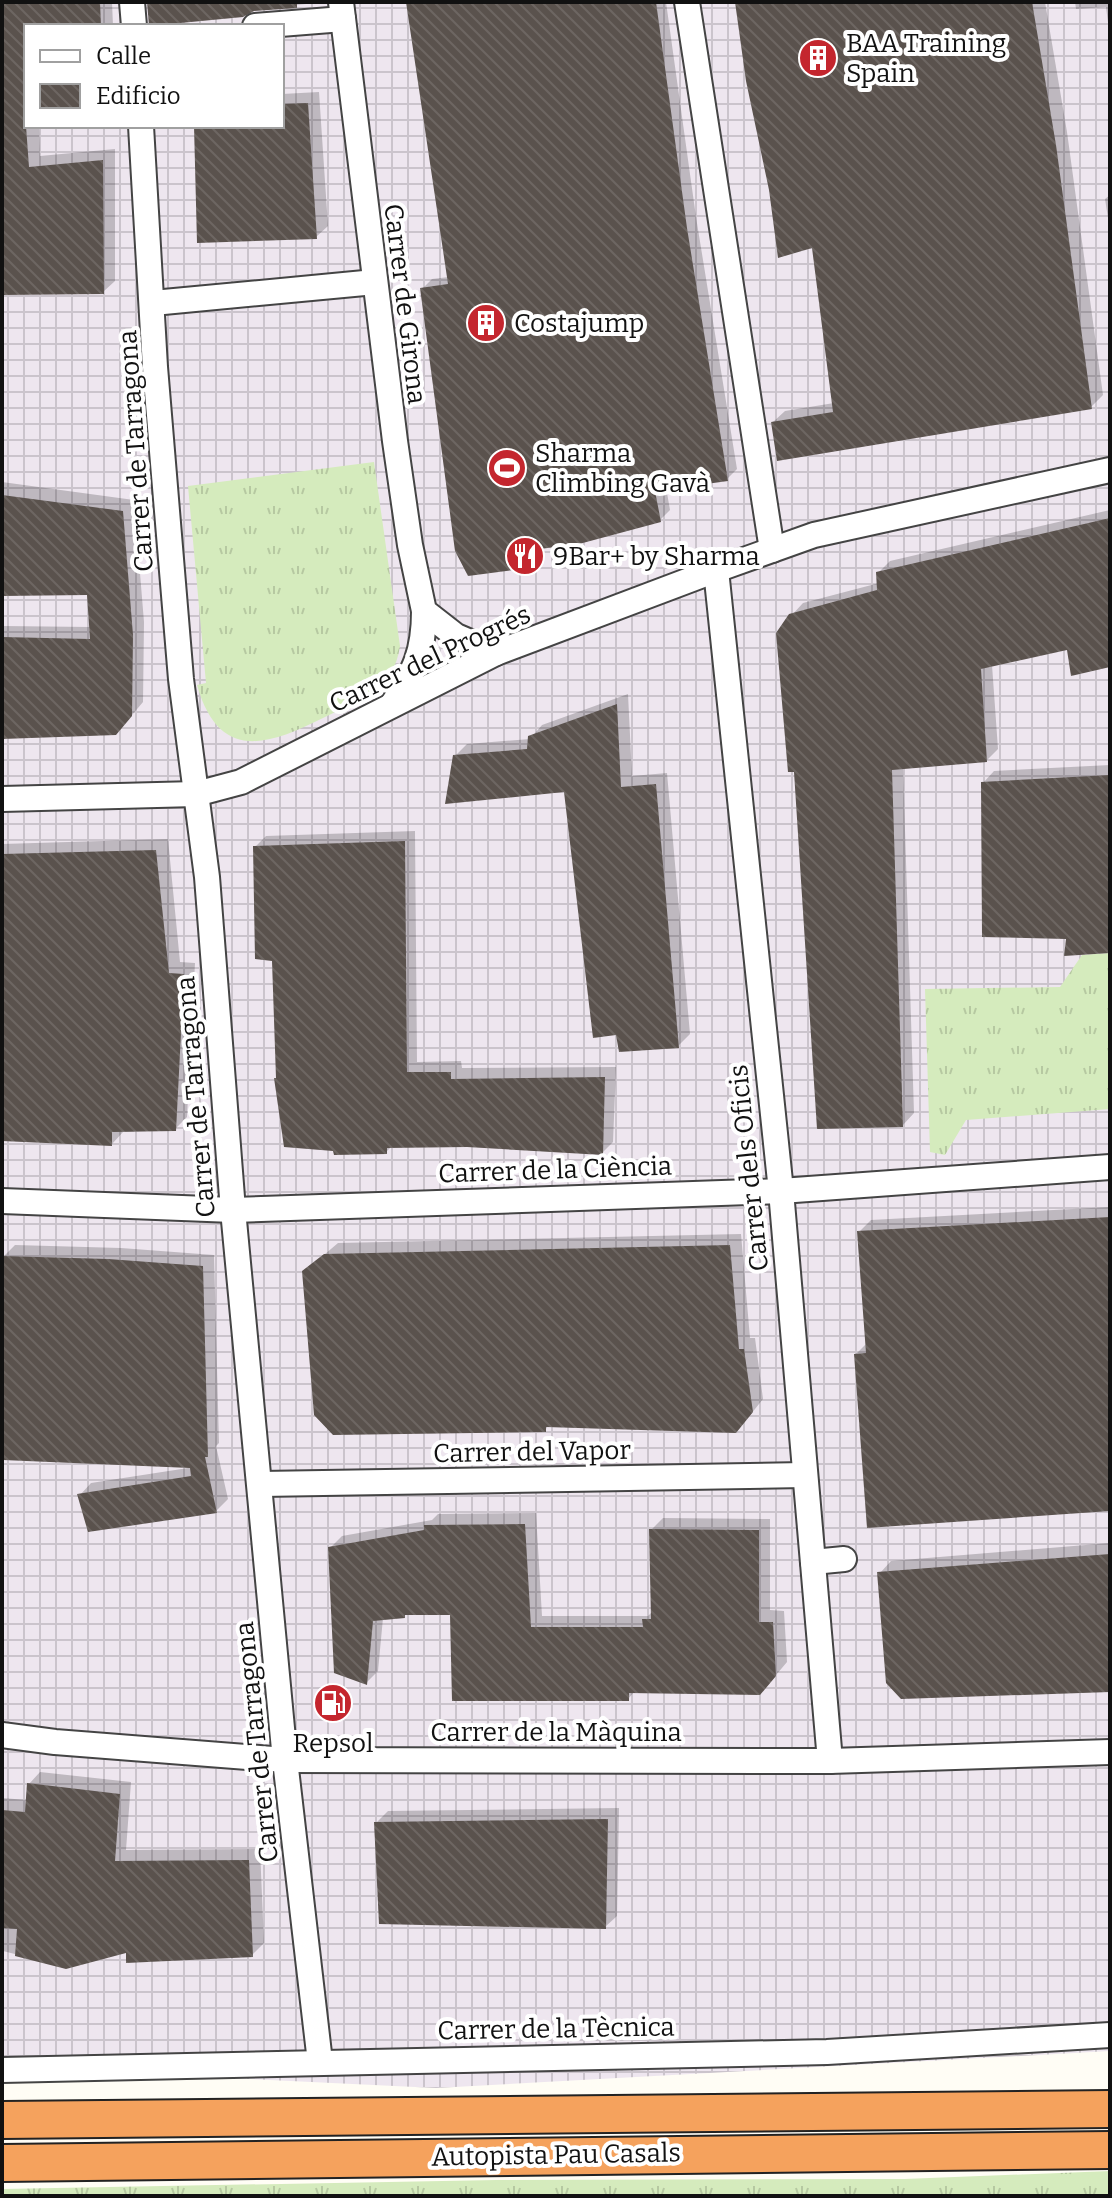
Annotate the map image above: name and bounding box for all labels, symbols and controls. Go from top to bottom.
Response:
legend [24,24,284,128]
place label: BAA Training Spain [846,28,1006,89]
building icon: BAA Training Spain [797,37,839,79]
text: Calle [96,42,151,70]
text: Edificio [96,82,181,110]
street label: Carrer de Girona [377,202,433,406]
building icon: Costajump [465,302,507,344]
place label: Costajump [514,308,644,339]
street label: Carrer de Tarragona [112,329,160,573]
place label: Sharma Climbing Gavà [535,438,710,499]
sports icon: Sharma Climbing Gavà [486,447,528,489]
restaurant icon: 9Bar+ by Sharma [504,535,546,577]
place label: 9Bar+ by Sharma [553,541,760,572]
street label: Carrer del Progrés [324,599,536,719]
street label: Carrer de Tarragona [170,975,222,1219]
street label: Carrer dels Oficis [723,1063,775,1273]
street label: Carrer de la Ciència [438,1150,672,1190]
street label: Carrer del Vapor [433,1435,632,1469]
street label: Carrer de Tarragona [229,1620,285,1864]
fuel station icon: Repsol [312,1682,354,1724]
street label: Carrer de la Màquina [430,1717,682,1748]
place label: Repsol [292,1728,374,1759]
street label: Carrer de la Tècnica [437,2011,675,2047]
street label: Autopista Pau Casals [431,2137,681,2173]

